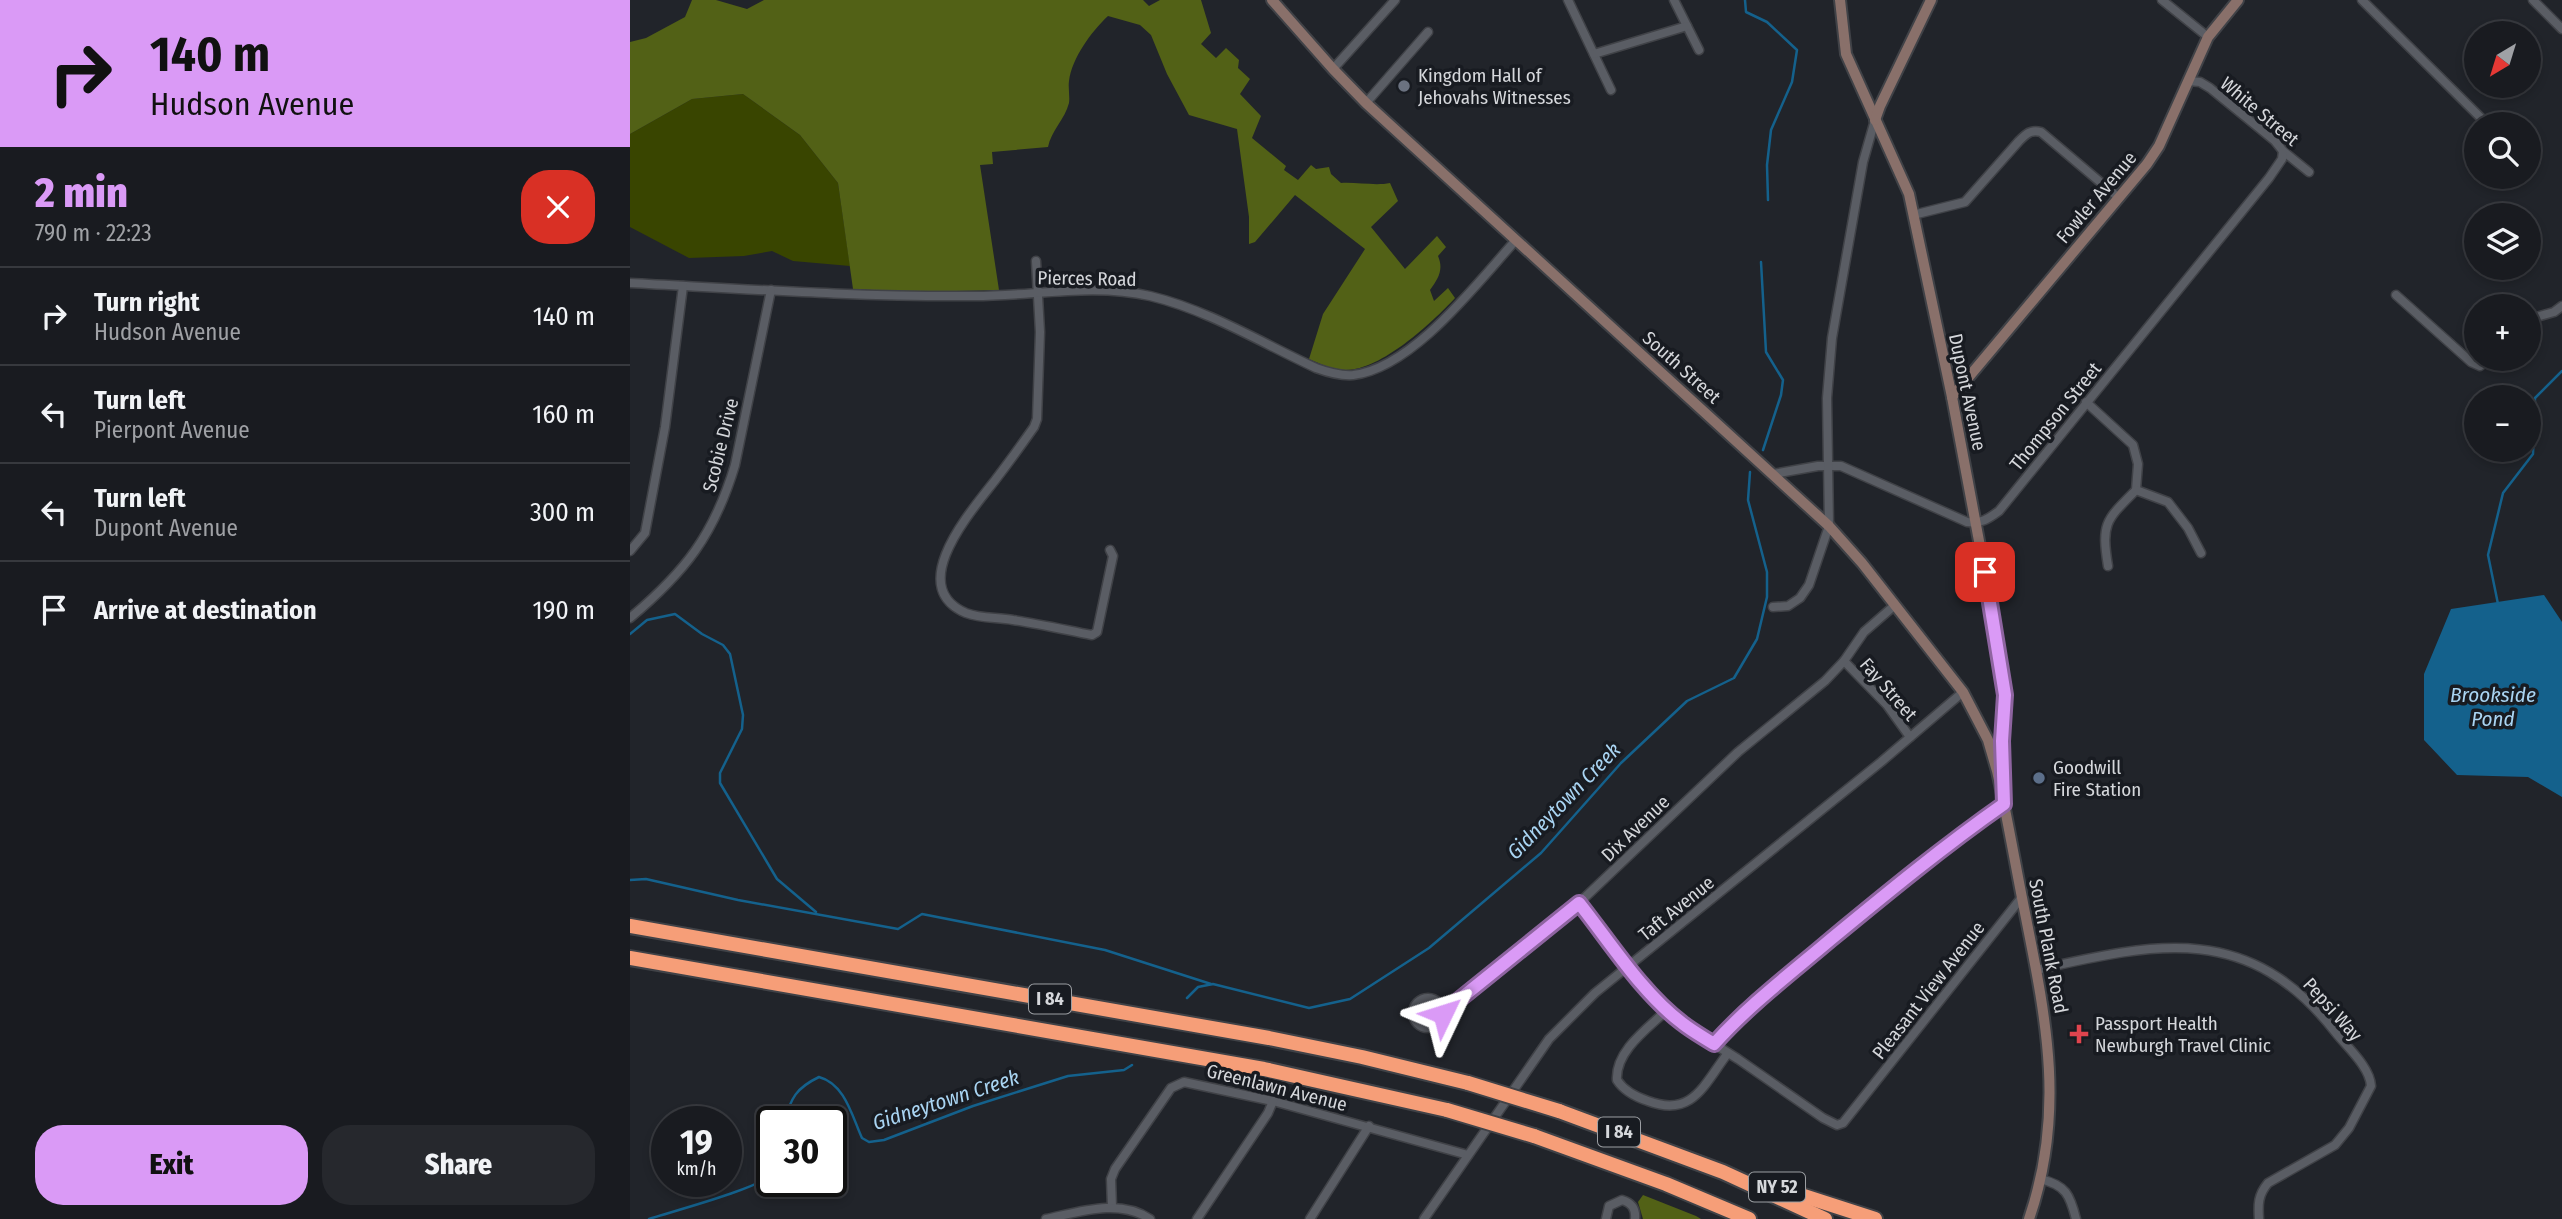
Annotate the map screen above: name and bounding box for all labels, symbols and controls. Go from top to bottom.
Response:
north arrow [2464,21,2541,98]
map controls [2464,21,2541,462]
text: 140 m [150,25,270,84]
icon: right [35,28,126,119]
place label: Kingdom Hall of Jehovahs Witnesses [1418,64,1571,109]
street label: White Street [2216,72,2304,151]
marker: Kingdom Hall of Jehovahs Witnesses [1396,78,1412,94]
text: Hudson Avenue [150,85,354,123]
button: search [2464,112,2541,189]
street label: Fowler Avenue [2051,147,2141,248]
text: 2 min [35,168,128,218]
button: close [521,170,595,244]
button: layers [2464,203,2541,280]
text: 790 m · 22:23 [35,219,152,247]
street label: Pierces Road [1037,266,1137,291]
text: Turn right [94,287,200,318]
button: + [2464,294,2541,371]
icon: right [35,297,73,335]
text: 140 m [533,301,595,332]
text: Hudson Avenue [94,318,241,346]
street label: South Street [1638,326,1726,409]
street label: Dupont Avenue [1944,332,1991,453]
street label: Thompson Street [2005,357,2107,475]
text: Turn left [94,385,186,416]
button: − [2464,385,2541,462]
icon: left [35,395,73,433]
street label: Scobie Drive [698,396,743,495]
text: 160 m [532,399,595,430]
text: Pierpont Avenue [94,416,250,444]
text: Turn left [94,483,186,514]
icon: left [35,493,73,531]
text: 300 m [530,497,595,528]
text: Dupont Avenue [94,514,238,542]
pin [1955,542,2015,602]
icon: arrive [1966,553,2004,591]
icon: arrive [35,591,73,629]
text: Arrive at destination [94,595,317,626]
text: 190 m [533,595,595,626]
street label: Fay Street [1855,653,1923,726]
water label: Brookside Pond [2450,682,2536,732]
water label: Gidneytown Creek [1502,737,1626,865]
place label: Goodwill Fire Station [2053,756,2141,801]
marker: Goodwill Fire Station [2031,770,2047,786]
street label: Dix Avenue [1597,790,1674,866]
street label: Taft Avenue [1634,871,1719,946]
street label: South Plank Road [2024,877,2073,1015]
street label: Pleasant View Avenue [1867,917,1989,1064]
street label: Pepsi Way [2298,973,2367,1046]
position arrow [1406,977,1480,1051]
road number: I 84 [1029,984,1071,1014]
place label: Passport Health Newburgh Travel Clinic [2095,1012,2271,1057]
marker: Passport Health Newburgh Travel Clinic [2069,1024,2089,1044]
street label: Greenlawn Avenue [1204,1059,1349,1116]
water label: Gidneytown Creek [869,1064,1023,1136]
speed limit sign: 30 [756,1106,847,1197]
road number: I 84 [1598,1118,1640,1147]
text: 19 [680,1121,713,1163]
button: Exit [35,1125,308,1205]
button: Share [322,1125,595,1205]
text: km/h [676,1158,717,1180]
road number: NY 52 [1749,1172,1805,1202]

